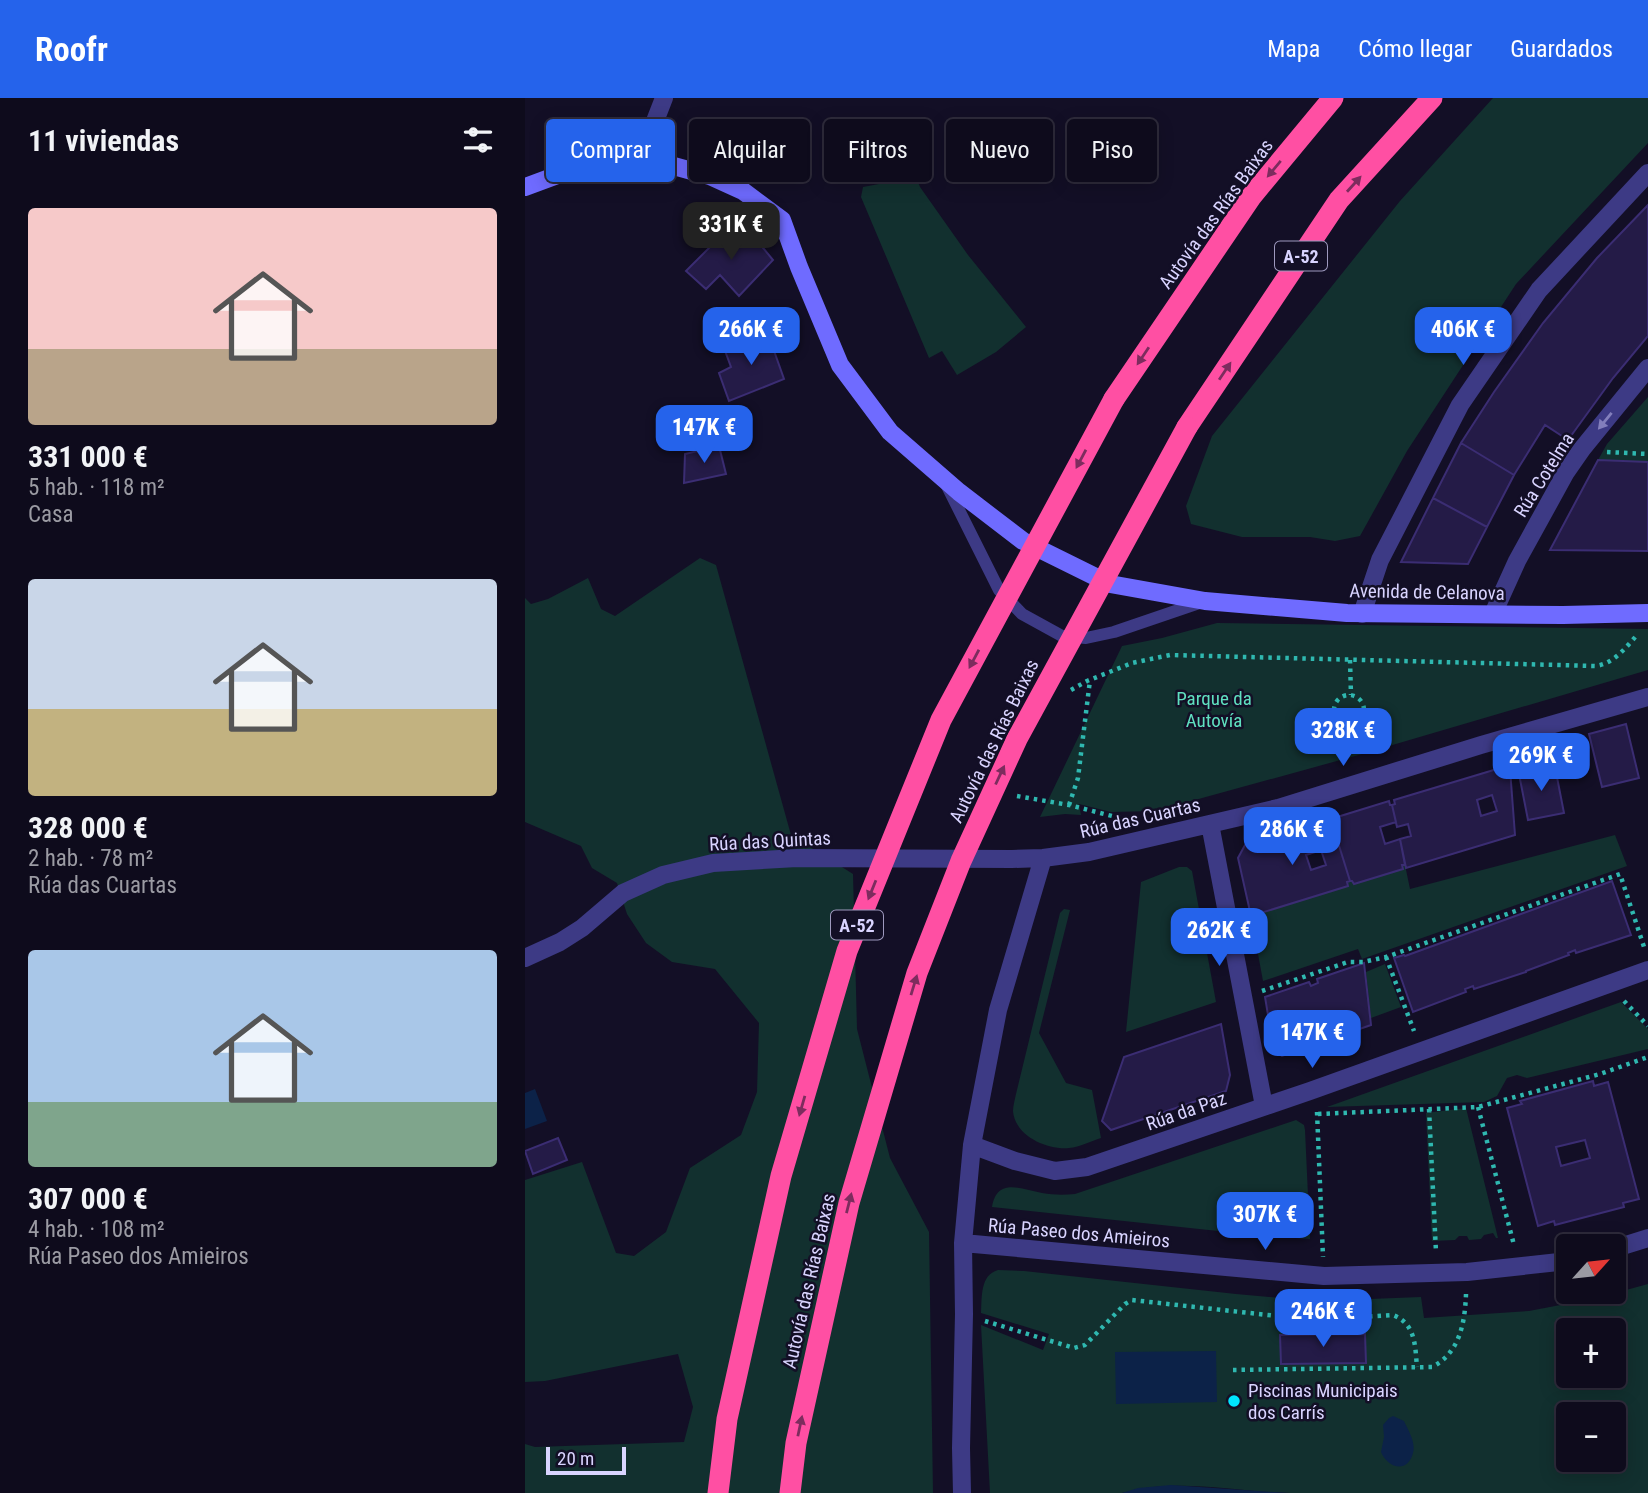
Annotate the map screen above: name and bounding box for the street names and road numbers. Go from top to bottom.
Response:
street label: Autovía das Rías Baixas [1154,135,1278,293]
road number: A-52 [1275,242,1327,271]
street label: Rúa Cotelma [1509,428,1579,522]
street label: Avenida de Celanova [1349,579,1505,605]
street label: Autovía das Rías Baixas [944,655,1044,827]
street label: Rúa das Cuartas [1077,793,1203,843]
street label: Rúa das Quintas [709,826,831,856]
road number: A-52 [831,910,883,940]
street label: Rúa da Paz [1143,1087,1229,1135]
street label: Autovía das Rías Baixas [778,1191,840,1371]
street label: Rúa Paseo dos Amieiros [987,1214,1171,1252]

